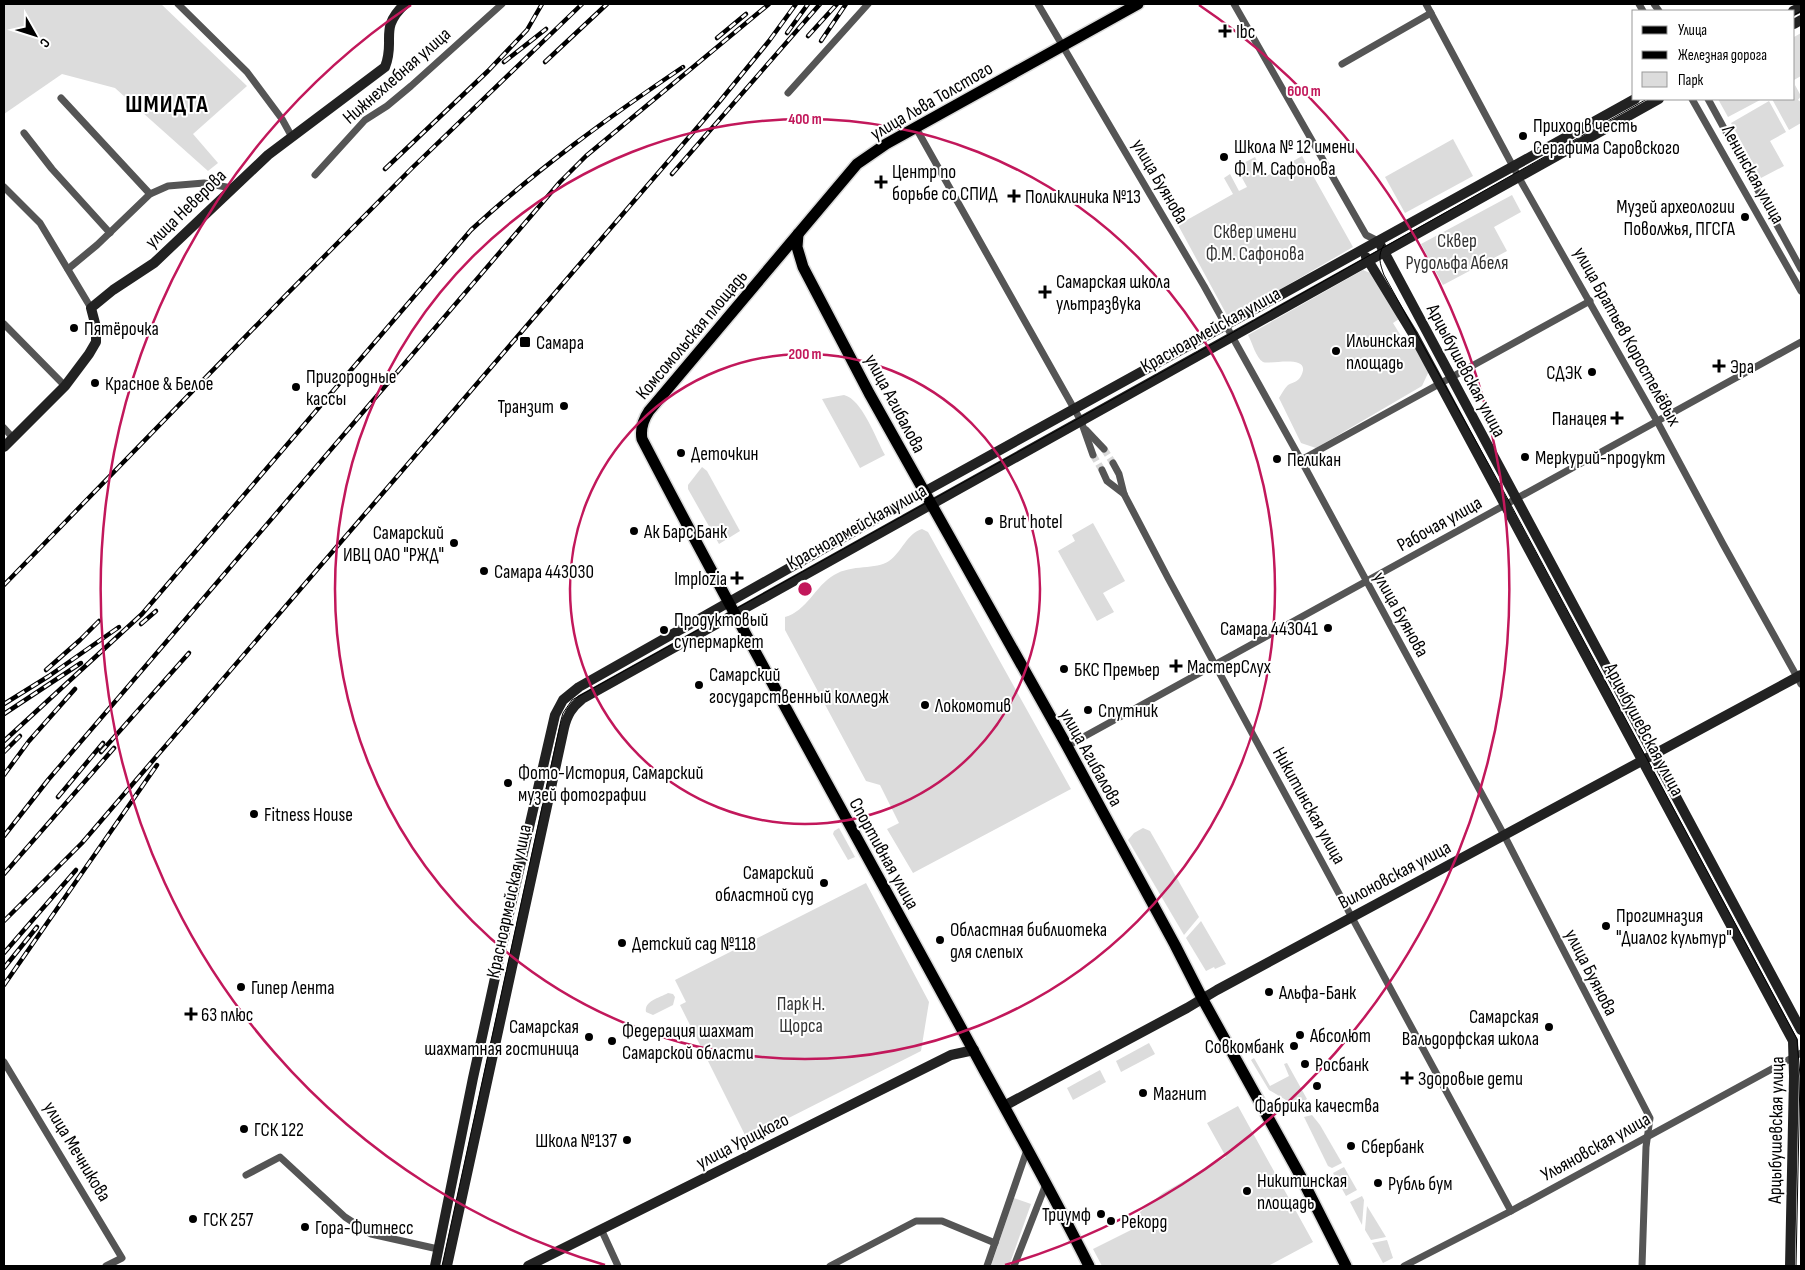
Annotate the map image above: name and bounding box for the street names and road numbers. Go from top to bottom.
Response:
street label: Нижнехлебная улица [338,23,456,129]
street label: улица Льва Толстого [867,57,997,146]
street label: Ленинская улица [1716,120,1789,228]
street label: улица Буянова [1126,135,1193,228]
street label: улица Неверова [141,165,231,253]
street label: улица Братьев Коростелёвых [1568,243,1685,430]
street label: Комсомольская площадь [631,266,753,404]
street label: Красноармейская улица [1137,282,1285,378]
street label: Арцыбушевская улица [1420,299,1510,441]
street label: улица Агибалова [859,350,930,457]
street label: Красноармейская улица [783,479,931,575]
street label: Рабочая улица [1393,492,1486,557]
street label: улица Буянова [1368,568,1434,661]
street label: Арцыбушевская улица [1598,658,1688,800]
street label: улица Агибалова [1054,705,1127,811]
street label: Никитинская улица [1267,743,1350,868]
street label: Спортивная улица [844,794,924,913]
street label: Красноармейская улица [482,822,537,980]
street label: Вилоновская улица [1334,836,1455,915]
street label: улица Буянова [1559,926,1622,1020]
street label: Арцыбушевская улица [1764,1056,1789,1205]
street label: улица Мечникова [38,1098,116,1206]
street label: улица Урицкого [692,1108,793,1174]
street label: Ульяновская улица [1537,1108,1654,1187]

